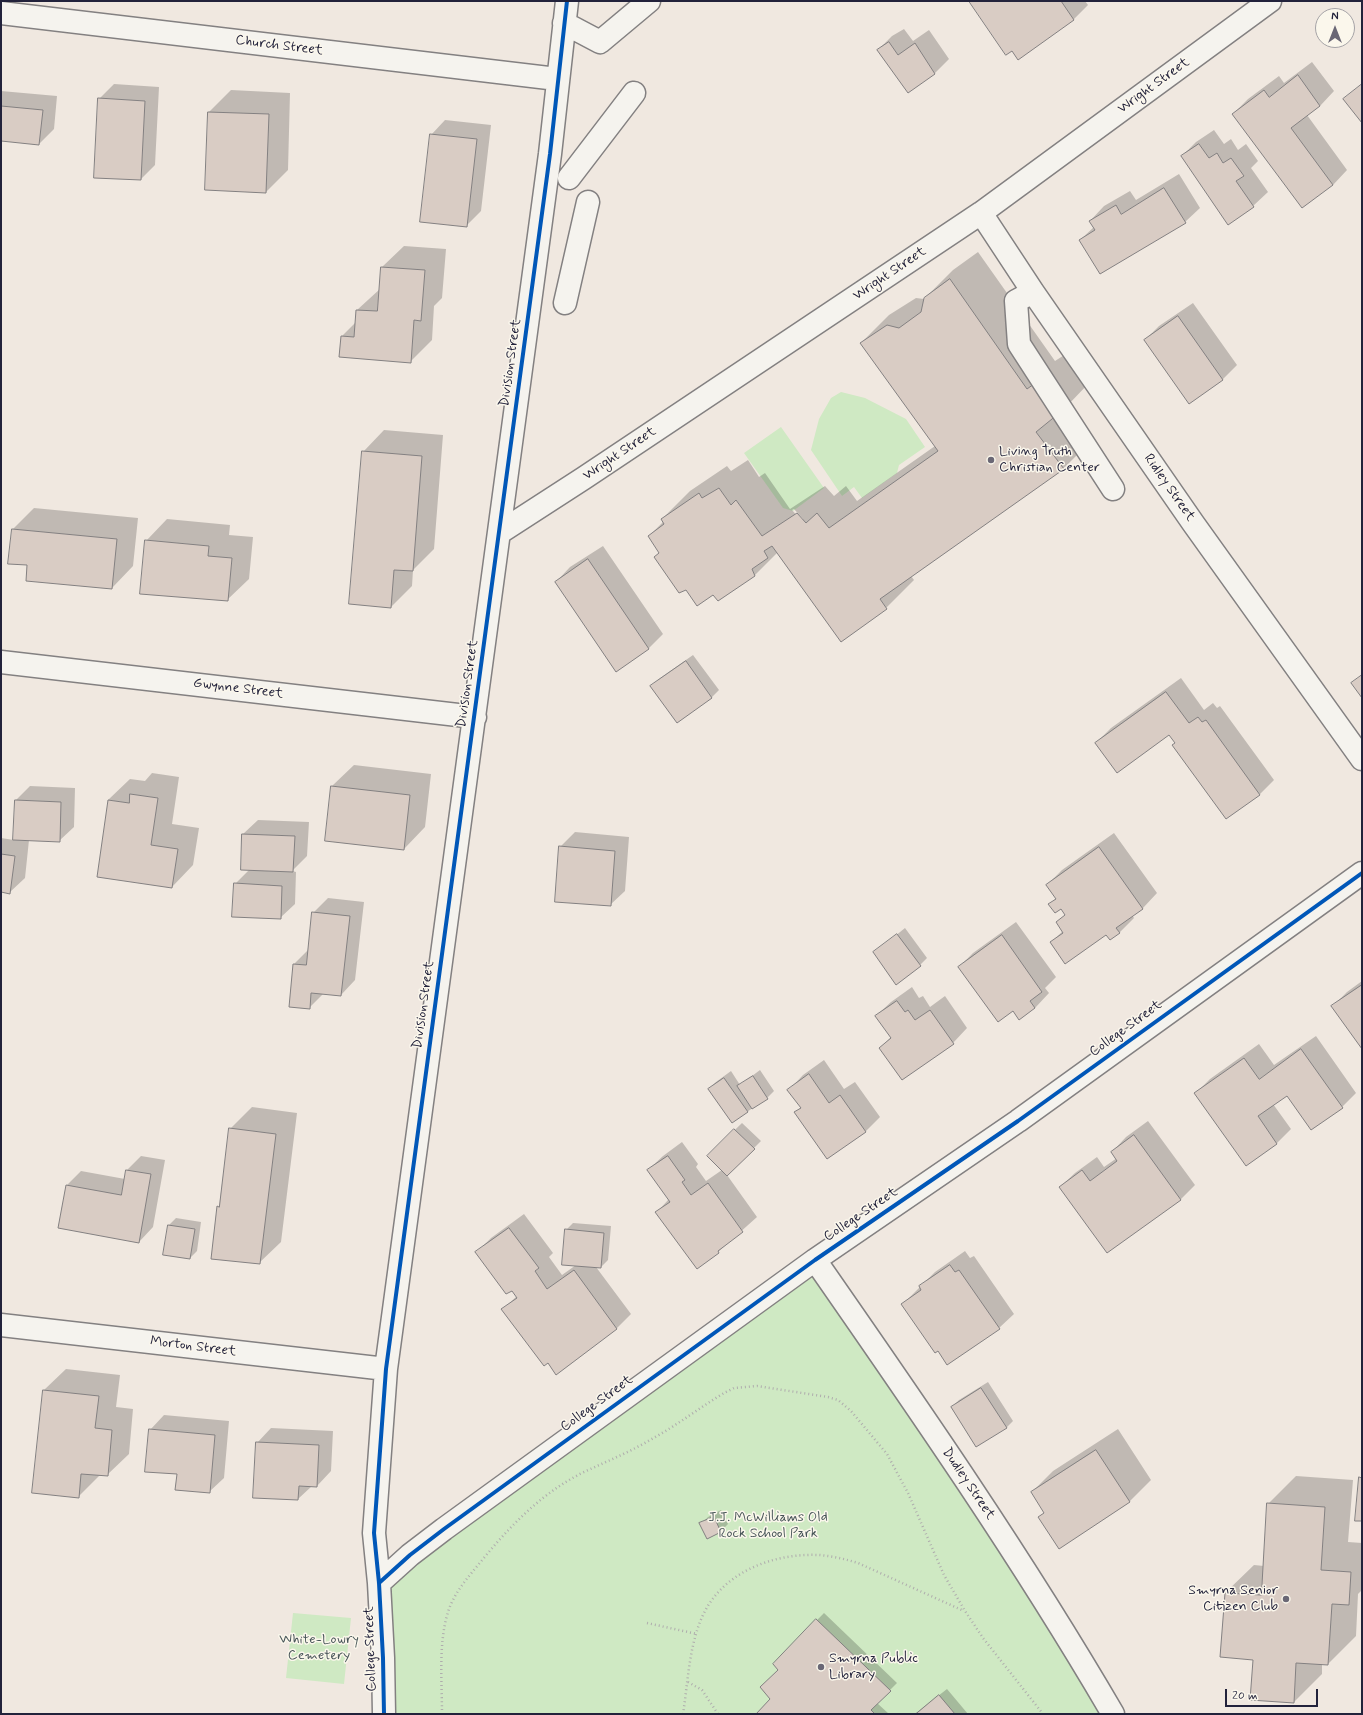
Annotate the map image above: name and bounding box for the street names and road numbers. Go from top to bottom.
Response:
street label: Church Street [234,32,324,60]
street label: Wright Street [1115,54,1193,118]
street label: Wright Street [850,243,930,305]
street label: Division Street [497,318,525,408]
street label: Wright Street [580,423,660,485]
street label: Ridley Street [1140,451,1198,525]
street label: Division Street [454,639,482,729]
street label: Gwynne Street [192,675,284,703]
street label: Division Street [410,960,438,1050]
street label: College Street [1087,997,1165,1061]
street label: College Street [821,1184,901,1246]
street label: Morton Street [149,1333,237,1361]
street label: College Street [558,1372,636,1436]
street label: Dudley Street [938,1445,998,1523]
street label: College Street [361,1606,381,1692]

